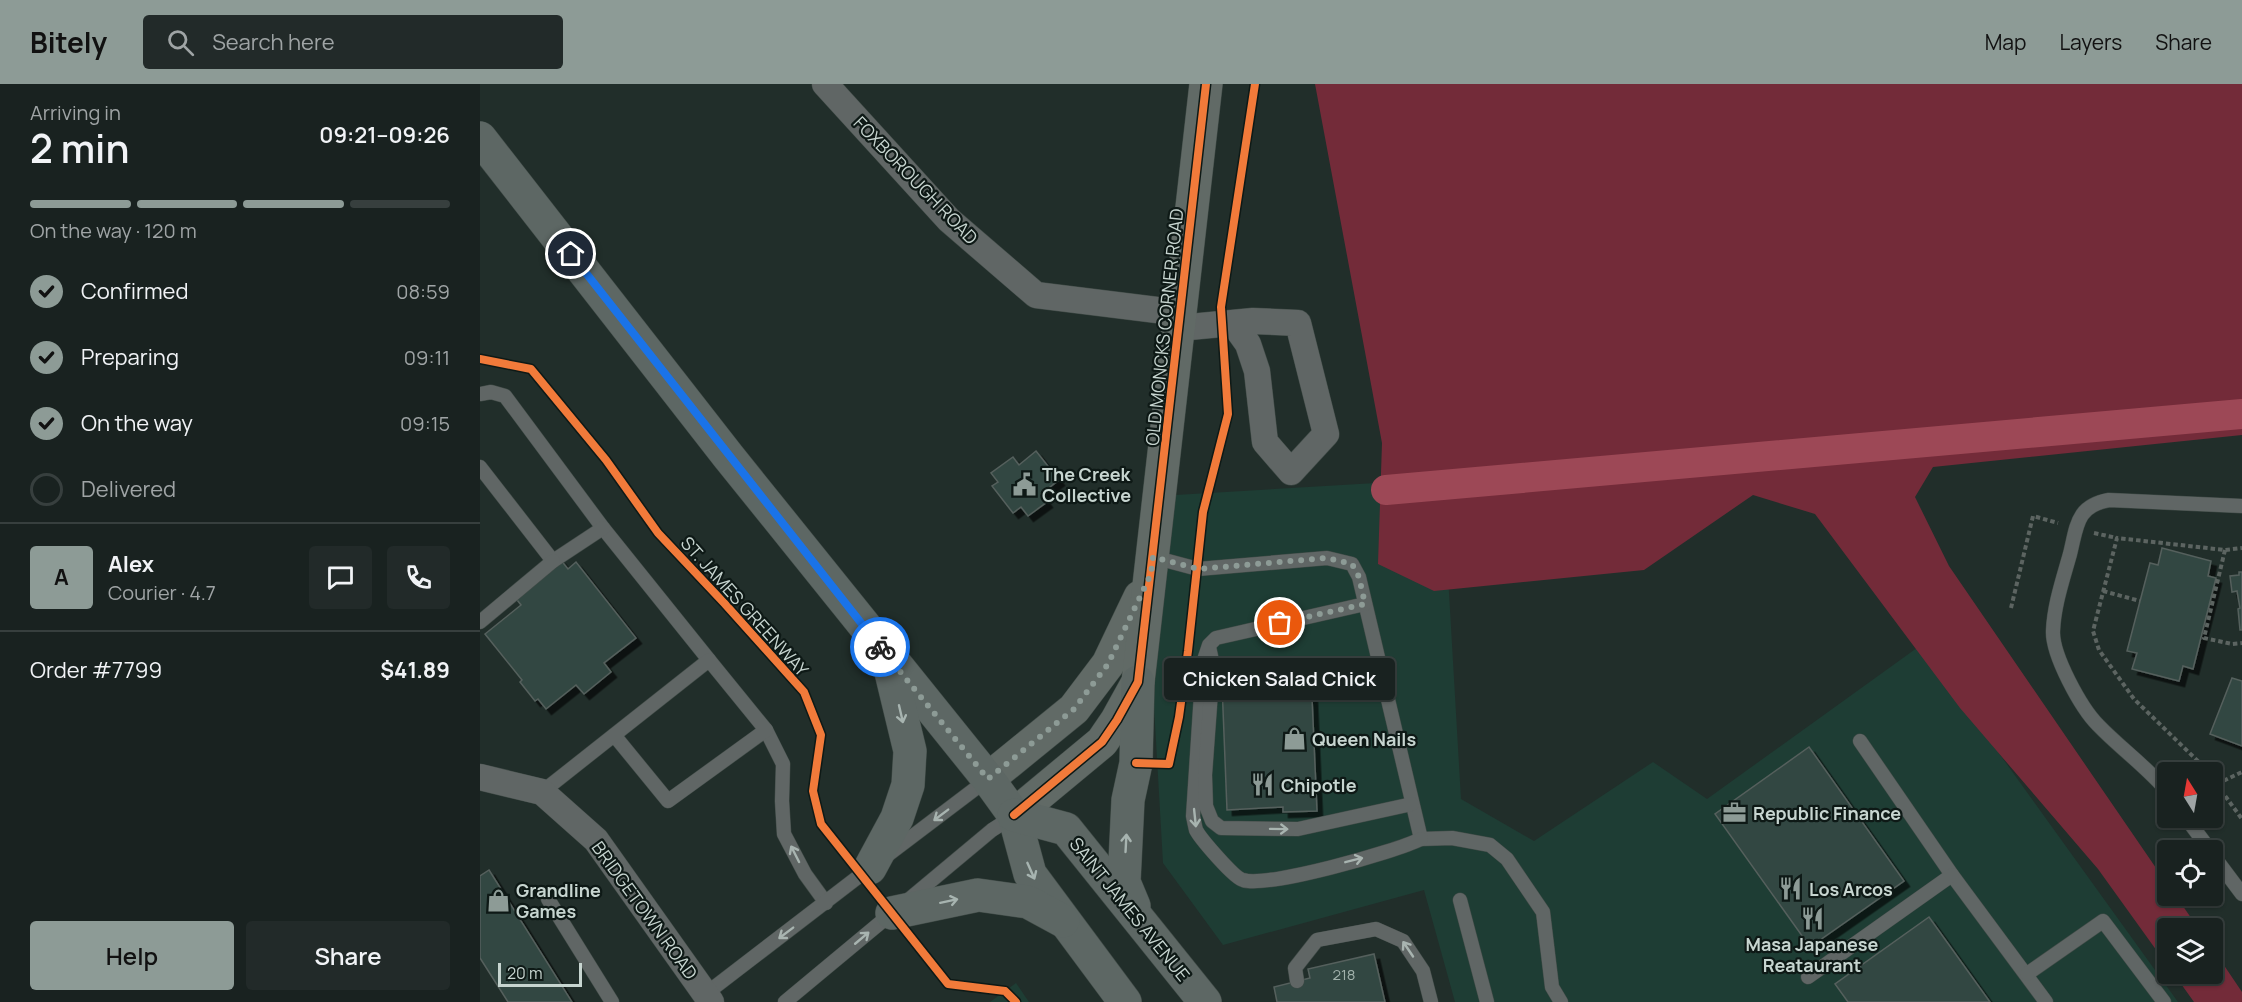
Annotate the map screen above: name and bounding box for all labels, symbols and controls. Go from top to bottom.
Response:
search box [143,15,563,69]
text: Bitely [30,23,107,61]
icon: search [164,26,197,59]
text: Search here [212,27,335,57]
text: Map [1985,28,2026,56]
text: Layers [2059,28,2122,56]
text: Share [2155,28,2212,56]
text: Arriving in [30,99,121,126]
street label: FOXBOROUGH ROAD [849,111,983,249]
text: 09:21–09:26 [319,120,450,150]
text: 2 min [30,121,129,175]
street label: OLD MONCKS CORNER ROAD [1140,207,1188,447]
text: On the way · 120 m [30,217,197,244]
pin [545,228,596,279]
icon: home [554,237,587,270]
icon: check [30,275,63,308]
text: Confirmed [81,276,189,306]
text: 08:59 [396,278,450,305]
icon: check [30,341,63,374]
text: Preparing [81,342,179,372]
text: 09:11 [404,344,450,371]
icon: check [30,407,63,440]
text: On the way [81,408,193,438]
text: 09:15 [400,410,450,437]
place label: The Creek Collective [1042,462,1132,507]
public building icon: The Creek Collective [1011,471,1037,497]
text: Delivered [81,474,176,504]
street label: ST. JAMES GREENWAY [676,531,815,682]
button: chat [309,546,372,609]
button: phone [387,546,450,609]
text: Alex [108,549,154,579]
text: A [54,562,69,592]
text: Courier · 4.7 [108,579,216,606]
pin [1254,597,1305,648]
icon: bag [1263,606,1296,639]
courier [850,617,910,677]
icon: bike [864,631,897,664]
text: Order #7799 [30,655,162,685]
text: $41.89 [380,655,450,685]
callout: Chicken Salad Chick [1164,659,1396,701]
text: Chicken Salad Chick [1183,665,1376,692]
one-way arrow [896,704,908,723]
shop icon: Queen Nails [1281,726,1307,752]
place label: Queen Nails [1312,727,1416,751]
north arrow [2157,762,2223,828]
map controls [2157,762,2223,984]
restaurant icon: Chipotle [1250,772,1276,798]
place label: Chipotle [1281,773,1357,797]
office icon: Republic Finance [1722,800,1748,826]
place label: Republic Finance [1753,801,1901,825]
one-way arrow [933,808,949,821]
one-way arrow [1190,808,1201,827]
one-way arrow [1269,823,1289,834]
street label: SAINT JAMES AVENUE [1065,832,1195,986]
one-way arrow [1120,833,1131,853]
street label: BRIDGETOWN ROAD [587,836,703,984]
button: locate [2157,840,2223,906]
one-way arrow [788,845,800,863]
one-way arrow [1344,854,1363,866]
one-way arrow [1026,862,1037,880]
restaurant icon: Los Arcos [1778,876,1804,902]
place label: Los Arcos [1809,877,1893,901]
place label: Grandline Games [516,878,601,923]
shop icon: Grandline Games [485,887,511,913]
one-way arrow [939,895,958,906]
restaurant icon: Masa Japanese Reataurant [1799,905,1825,931]
button: layers [2157,918,2223,984]
button: Help [30,921,234,990]
button: Share [246,921,450,990]
one-way arrow [778,926,794,939]
one-way arrow [854,931,870,944]
place label: Masa Japanese Reataurant [1746,932,1879,977]
one-way arrow [1402,941,1414,958]
scale bar [498,960,582,988]
text: 20 m [507,962,543,984]
house number: 218 [1332,964,1356,985]

